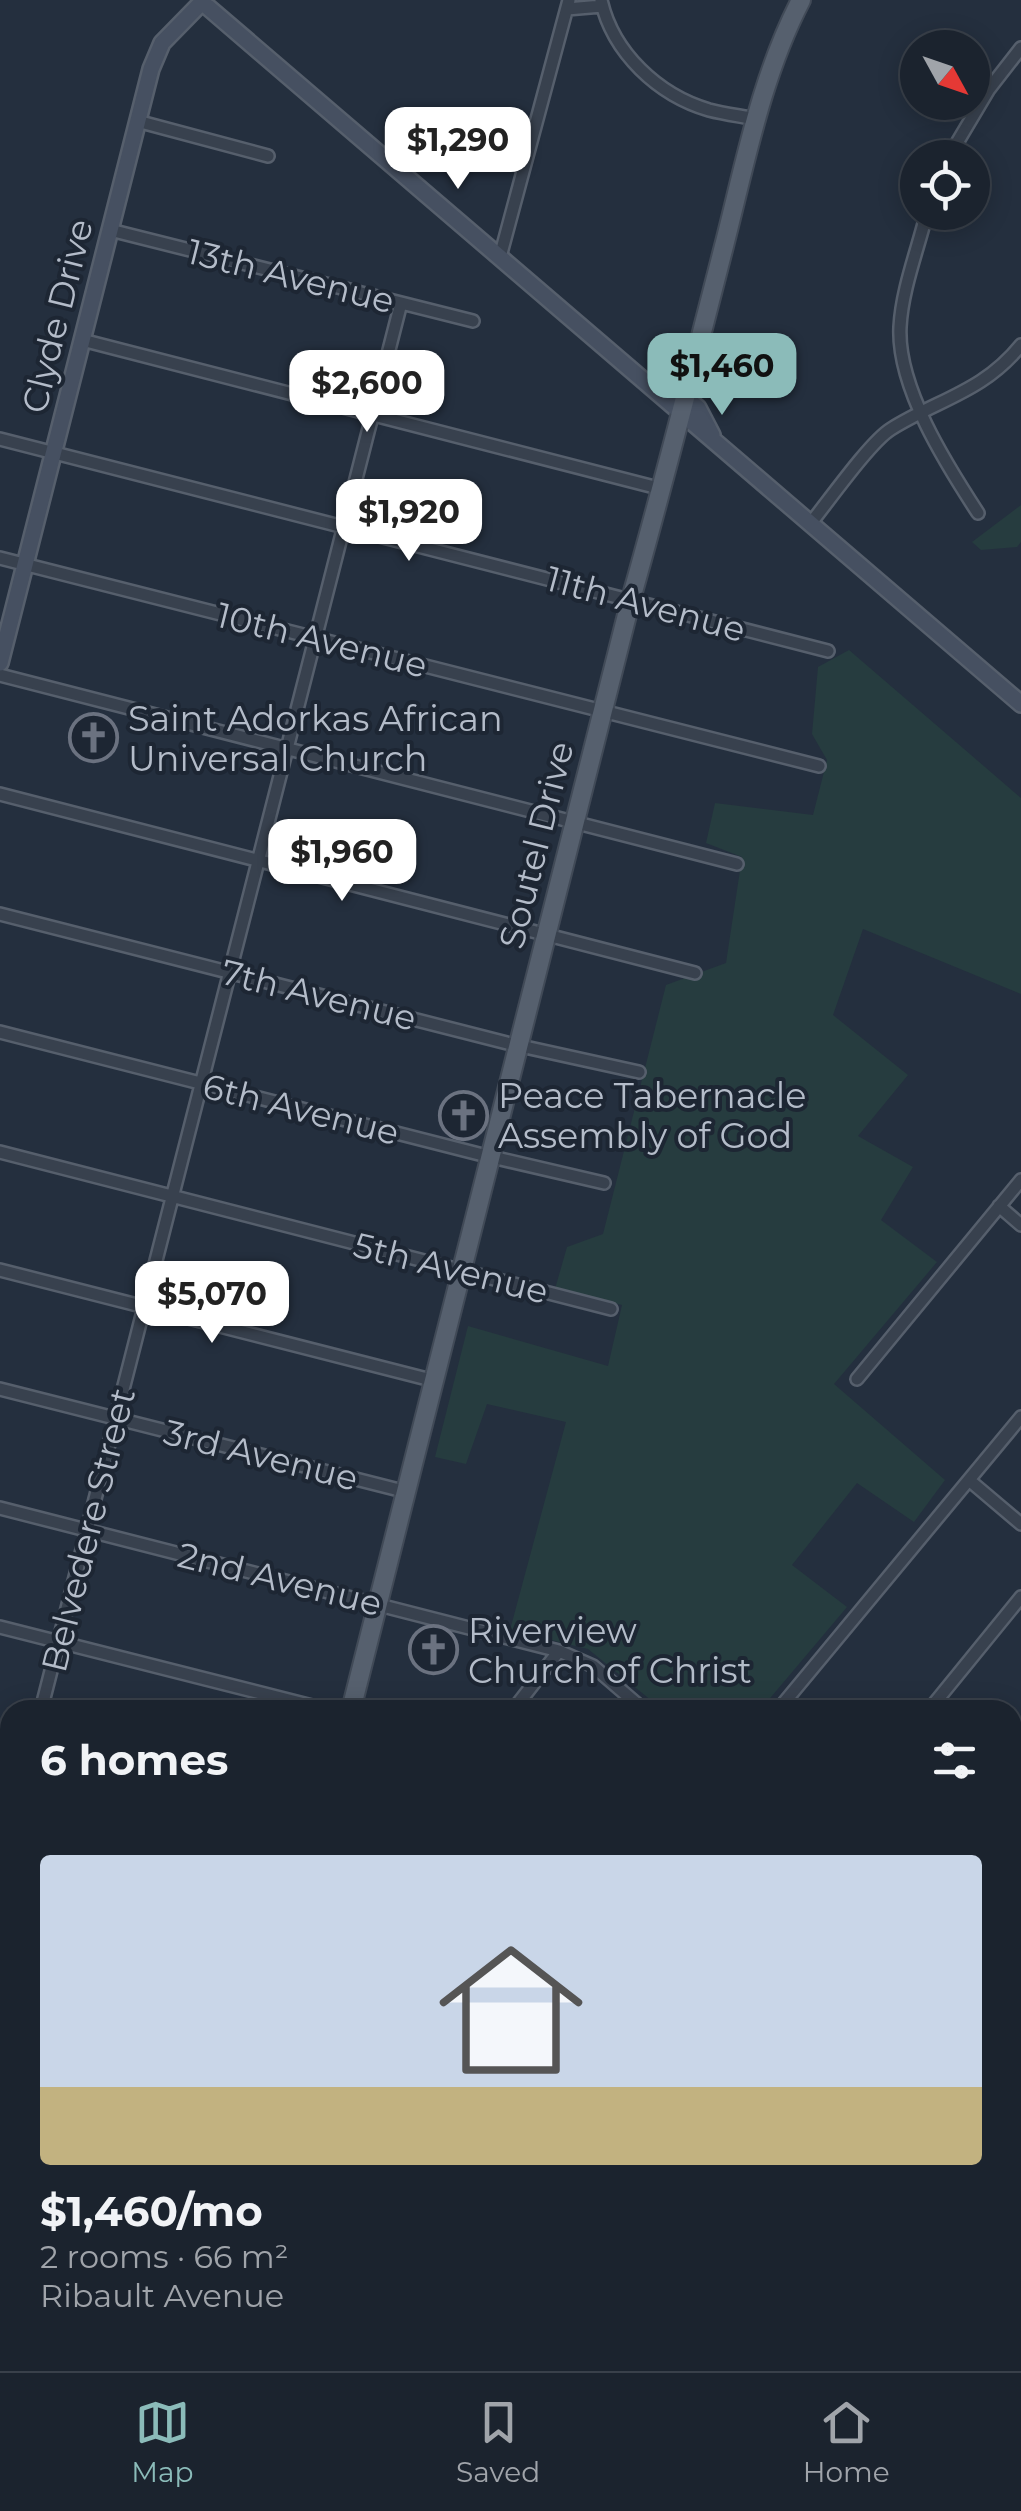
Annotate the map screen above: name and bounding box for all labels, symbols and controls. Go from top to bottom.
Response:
north arrow [900,30,990,120]
map controls [900,30,990,230]
pin: $1,290 [377,107,539,192]
text: $1,290 [407,120,509,159]
button: locate [900,140,990,230]
street label: Clyde Drive [12,215,102,417]
street label: 13th Avenue [183,230,399,322]
pin: $1,460 [641,333,803,418]
text: $1,460 [669,346,775,385]
pin: $2,600 [286,350,448,435]
text: $2,600 [311,363,423,402]
pin: $1,920 [328,479,490,564]
text: $1,920 [358,492,460,531]
street label: 11th Avenue [542,557,750,651]
street label: 10th Avenue [212,593,432,687]
place label: Saint Adorkas African Universal Church [128,697,503,780]
church icon: Saint Adorkas African Universal Church [67,712,119,764]
street label: Soutel Drive [490,737,582,953]
pin: $1,960 [261,819,423,904]
text: $1,960 [290,832,394,871]
street label: 7th Avenue [217,950,421,1040]
street label: 6th Avenue [199,1064,403,1154]
place label: Peace Tabernacle Assembly of God [498,1074,806,1157]
church icon: Peace Tabernacle Assembly of God [437,1089,489,1141]
street label: 5th Avenue [349,1223,553,1313]
pin: $5,070 [131,1261,293,1346]
text: $5,070 [157,1274,267,1313]
street label: Belvedere Street [32,1384,144,1676]
street label: 3rd Avenue [160,1410,362,1500]
street label: 2nd Avenue [174,1533,386,1625]
place label: Riverview Church of Christ [468,1609,752,1692]
church icon: Riverview Church of Christ [407,1624,459,1676]
icon: filters [927,1733,982,1788]
text: 6 homes [40,1734,228,1786]
icon: home [421,1920,601,2100]
text: $1,460/mo [40,2185,263,2237]
text: 2 rooms · 66 m² [40,2237,289,2276]
text: Ribault Avenue [40,2276,284,2315]
tab: Map [131,2395,194,2489]
tab: Saved [456,2395,540,2489]
tab: Home [803,2395,890,2489]

